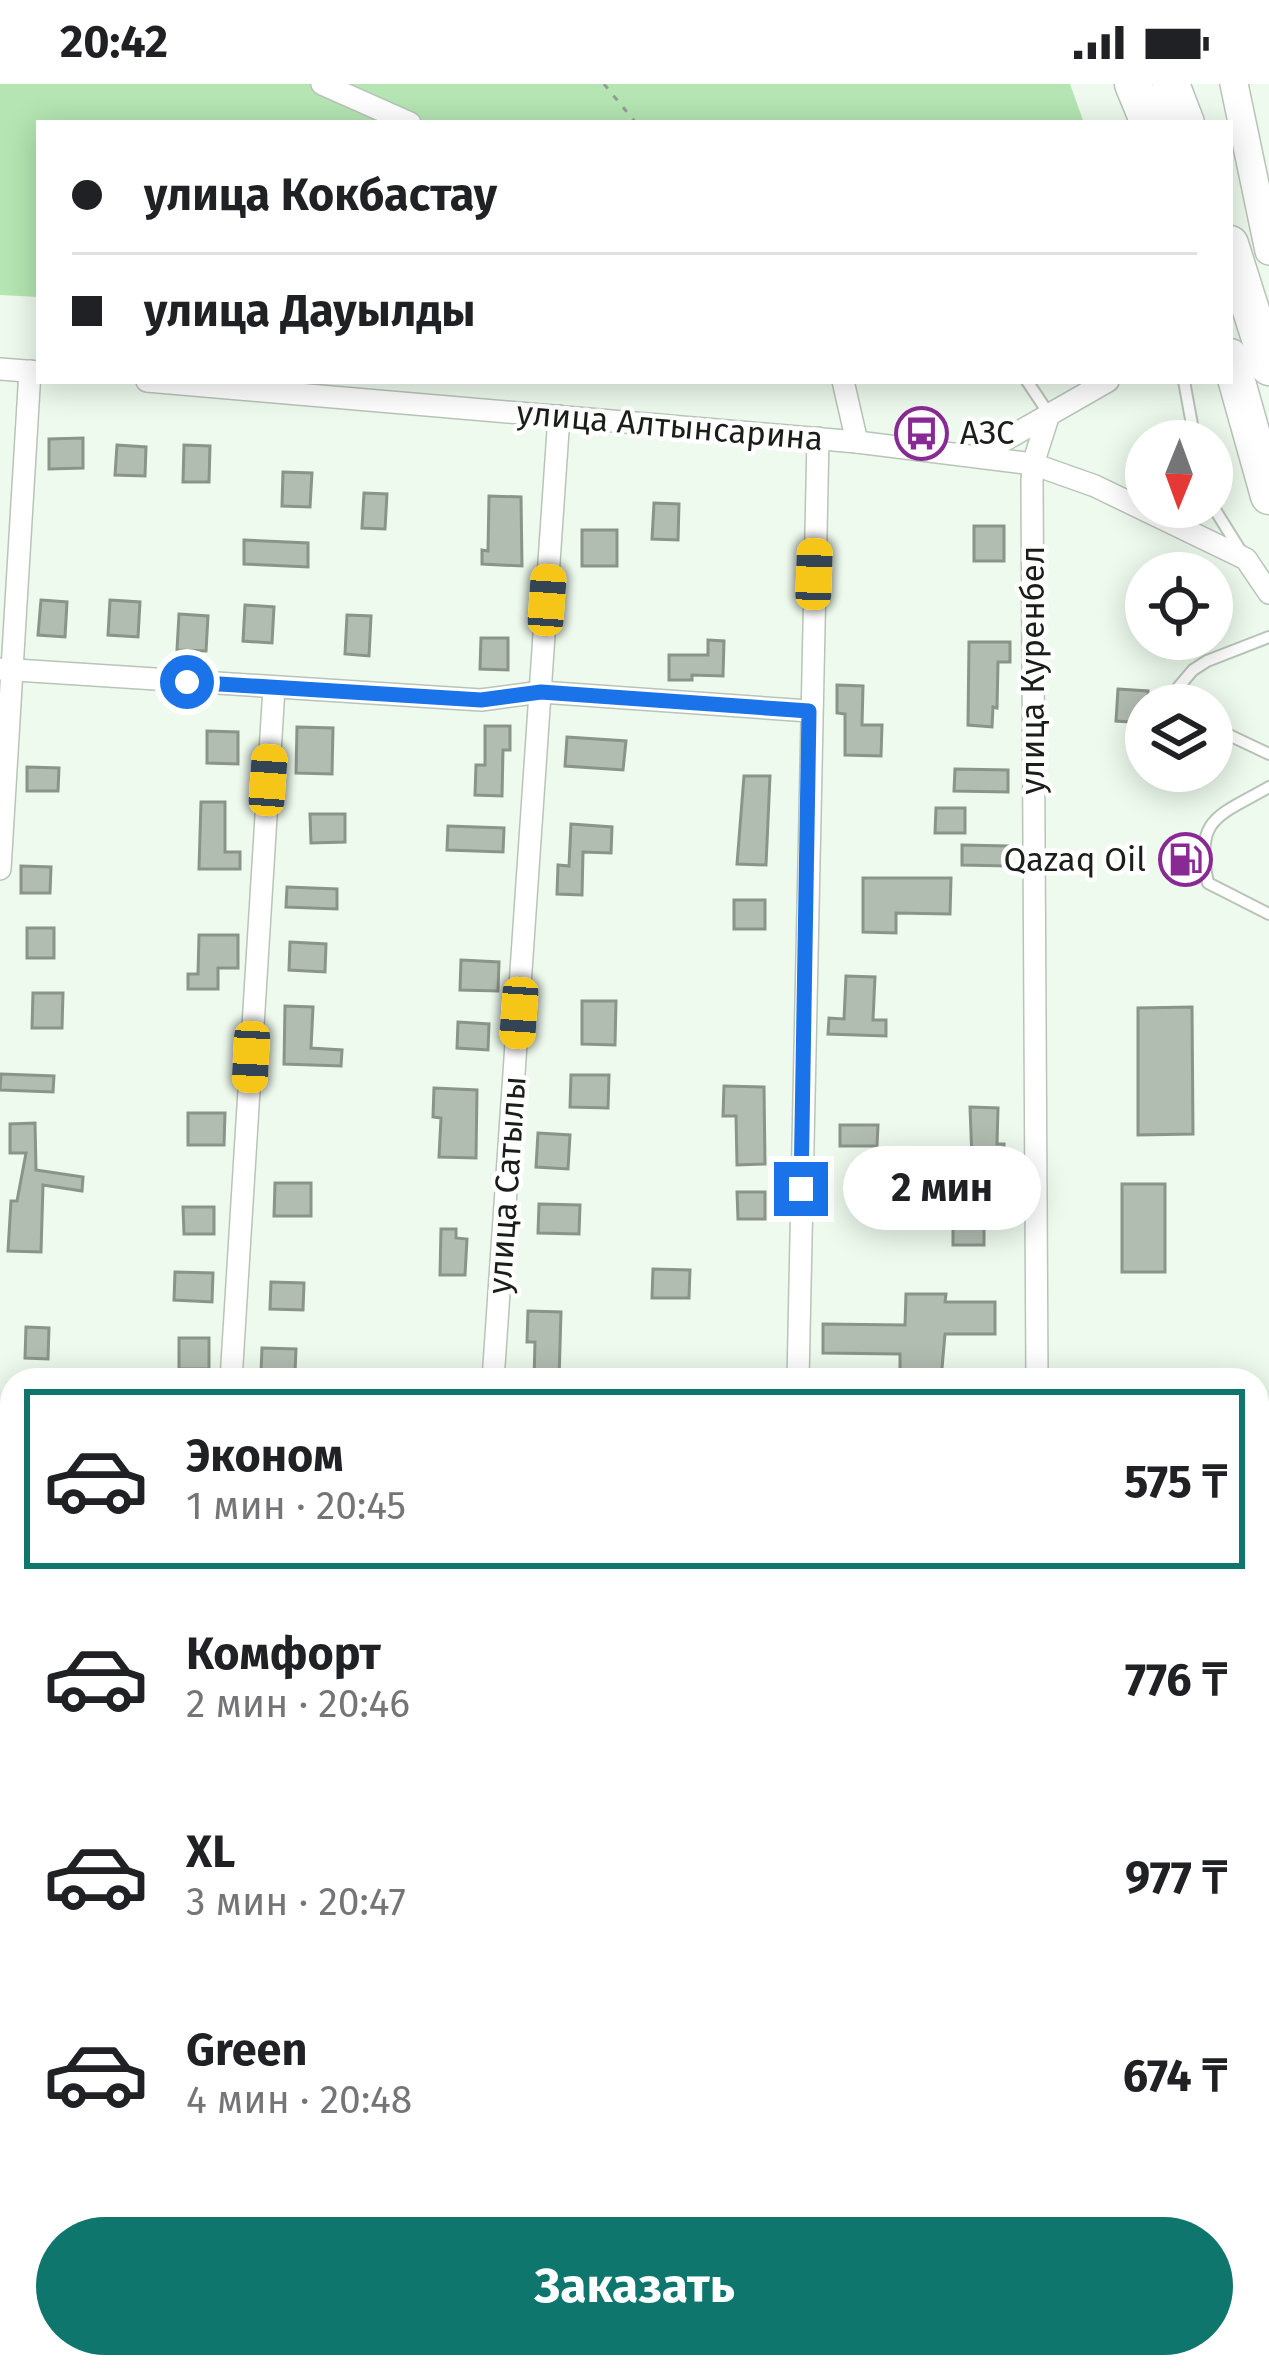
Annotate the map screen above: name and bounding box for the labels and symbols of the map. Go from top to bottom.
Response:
street label: улица Алтынсарина [515,393,825,459]
bus stop icon: АЗС [893,405,949,461]
place label: АЗС [960,413,1015,453]
north arrow [1125,420,1233,528]
car [795,537,833,611]
street label: улица Куренбел [1013,546,1053,795]
car [527,563,567,637]
route start [160,655,214,709]
car [248,743,288,817]
fuel station icon: Qazaq Oil [1157,832,1213,888]
place label: Qazaq Oil [1003,840,1146,880]
car [499,976,539,1050]
car [231,1020,271,1094]
street label: улица Сатылы [479,1075,535,1295]
callout: 2 мин [843,1147,1041,1231]
route end [774,1162,828,1216]

